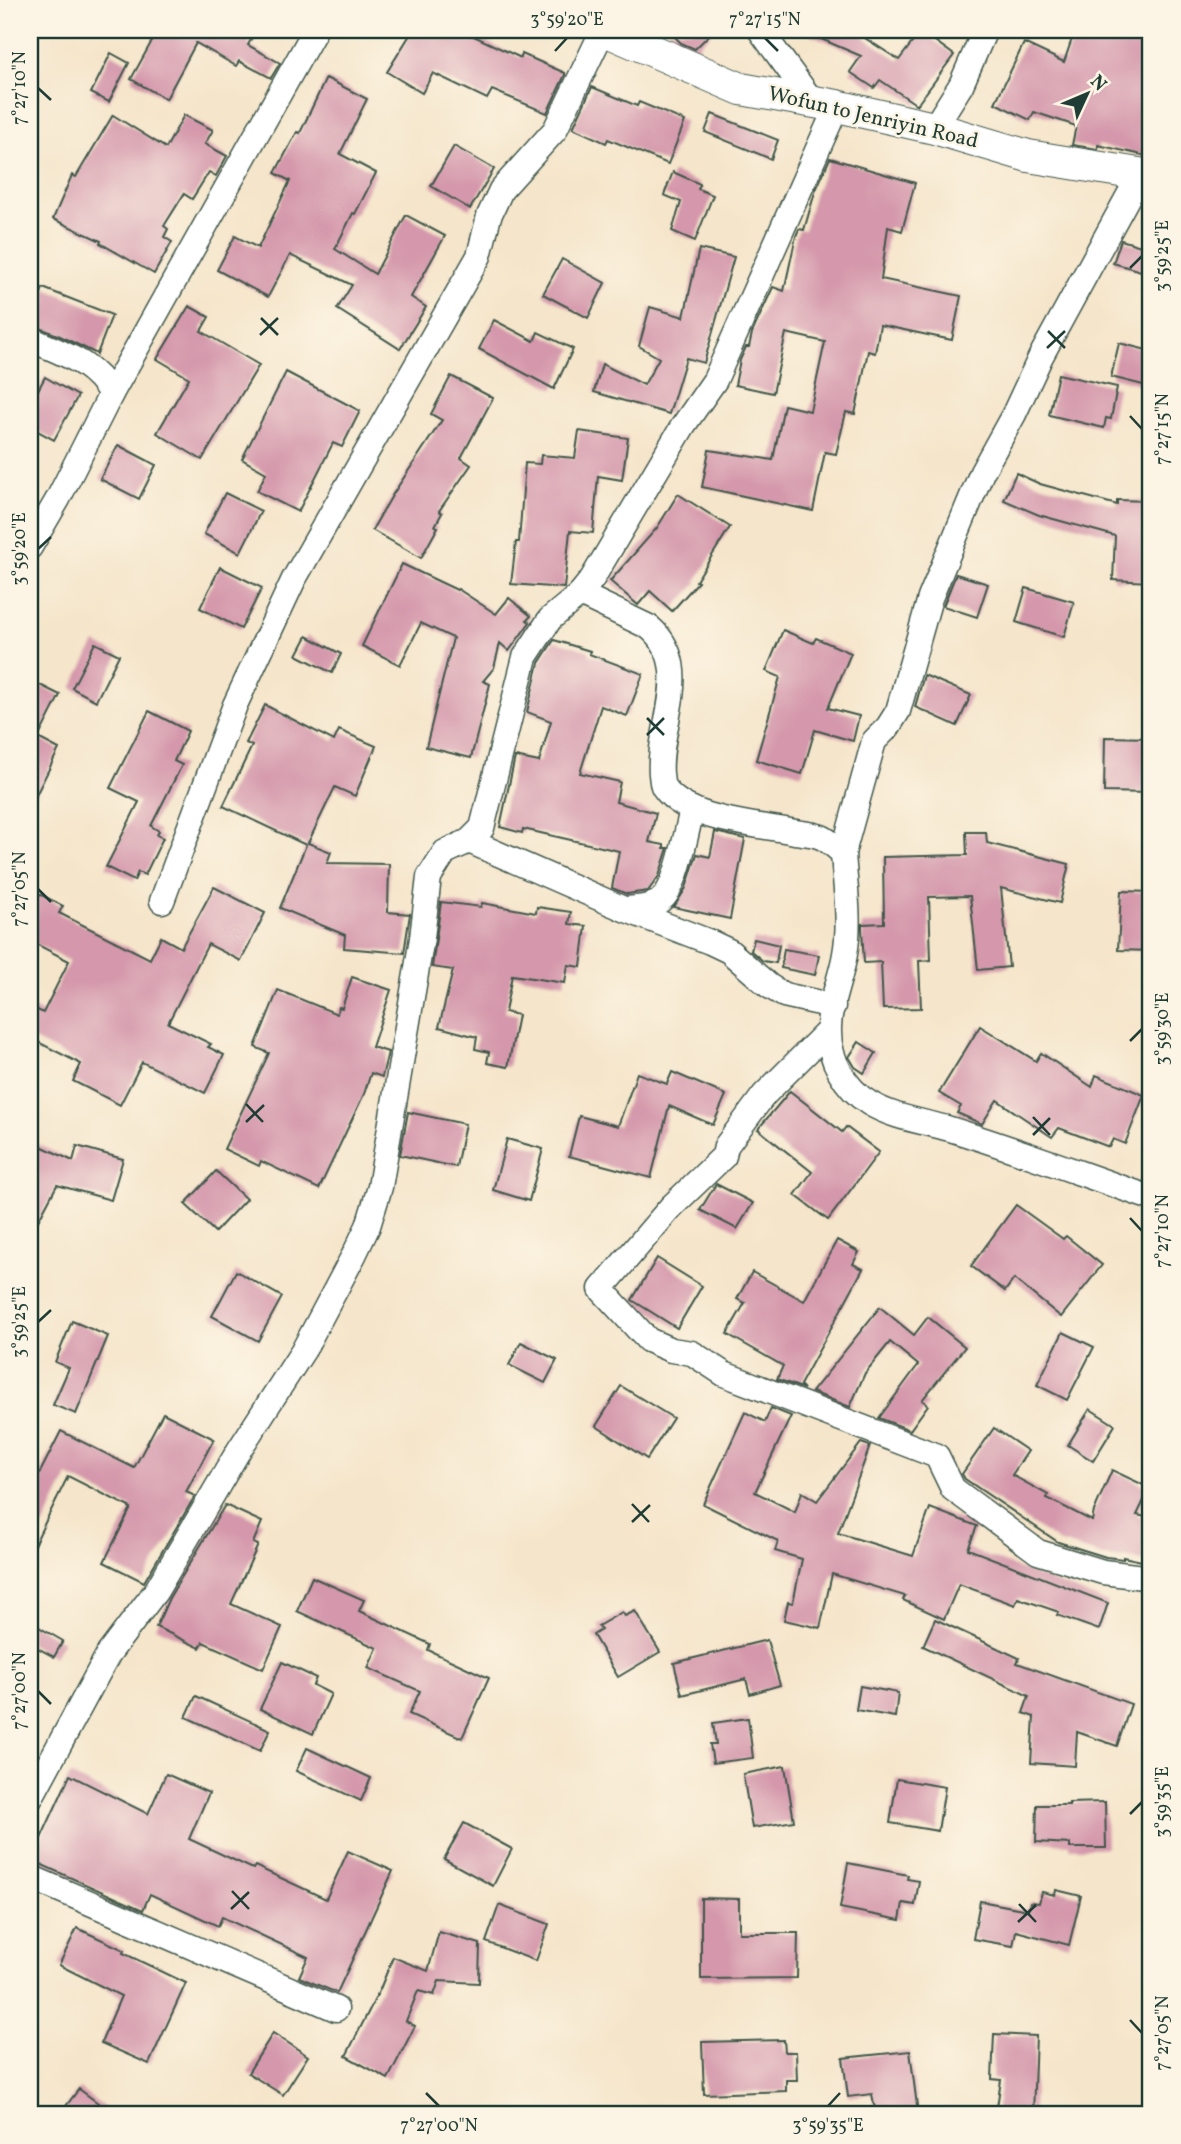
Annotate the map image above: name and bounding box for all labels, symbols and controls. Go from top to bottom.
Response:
text: 3°59'20"E [530,8,604,33]
text: 7°27'15"N [729,8,801,33]
text: 7°27'10"N [8,51,33,125]
north arrow [1052,60,1122,130]
text: N [1084,70,1112,98]
street label: Wofun to Jenriyin Road [765,80,981,156]
text: 3°59'25"E [1151,220,1176,292]
text: 7°27'15"N [1151,393,1176,465]
text: 3°59'20"E [8,512,33,586]
text: 7°27'05"N [8,851,33,927]
text: 3°59'30"E [1151,992,1176,1066]
text: 7°27'10"N [1151,1194,1176,1268]
text: 3°59'25"E [8,1286,33,1358]
text: 7°27'00"N [8,1652,33,1730]
text: 3°59'35"E [1151,1766,1176,1838]
text: 7°27'05"N [1151,1995,1176,2071]
text: 7°27'00"N [400,2114,478,2139]
text: 3°59'35"E [792,2114,864,2139]

